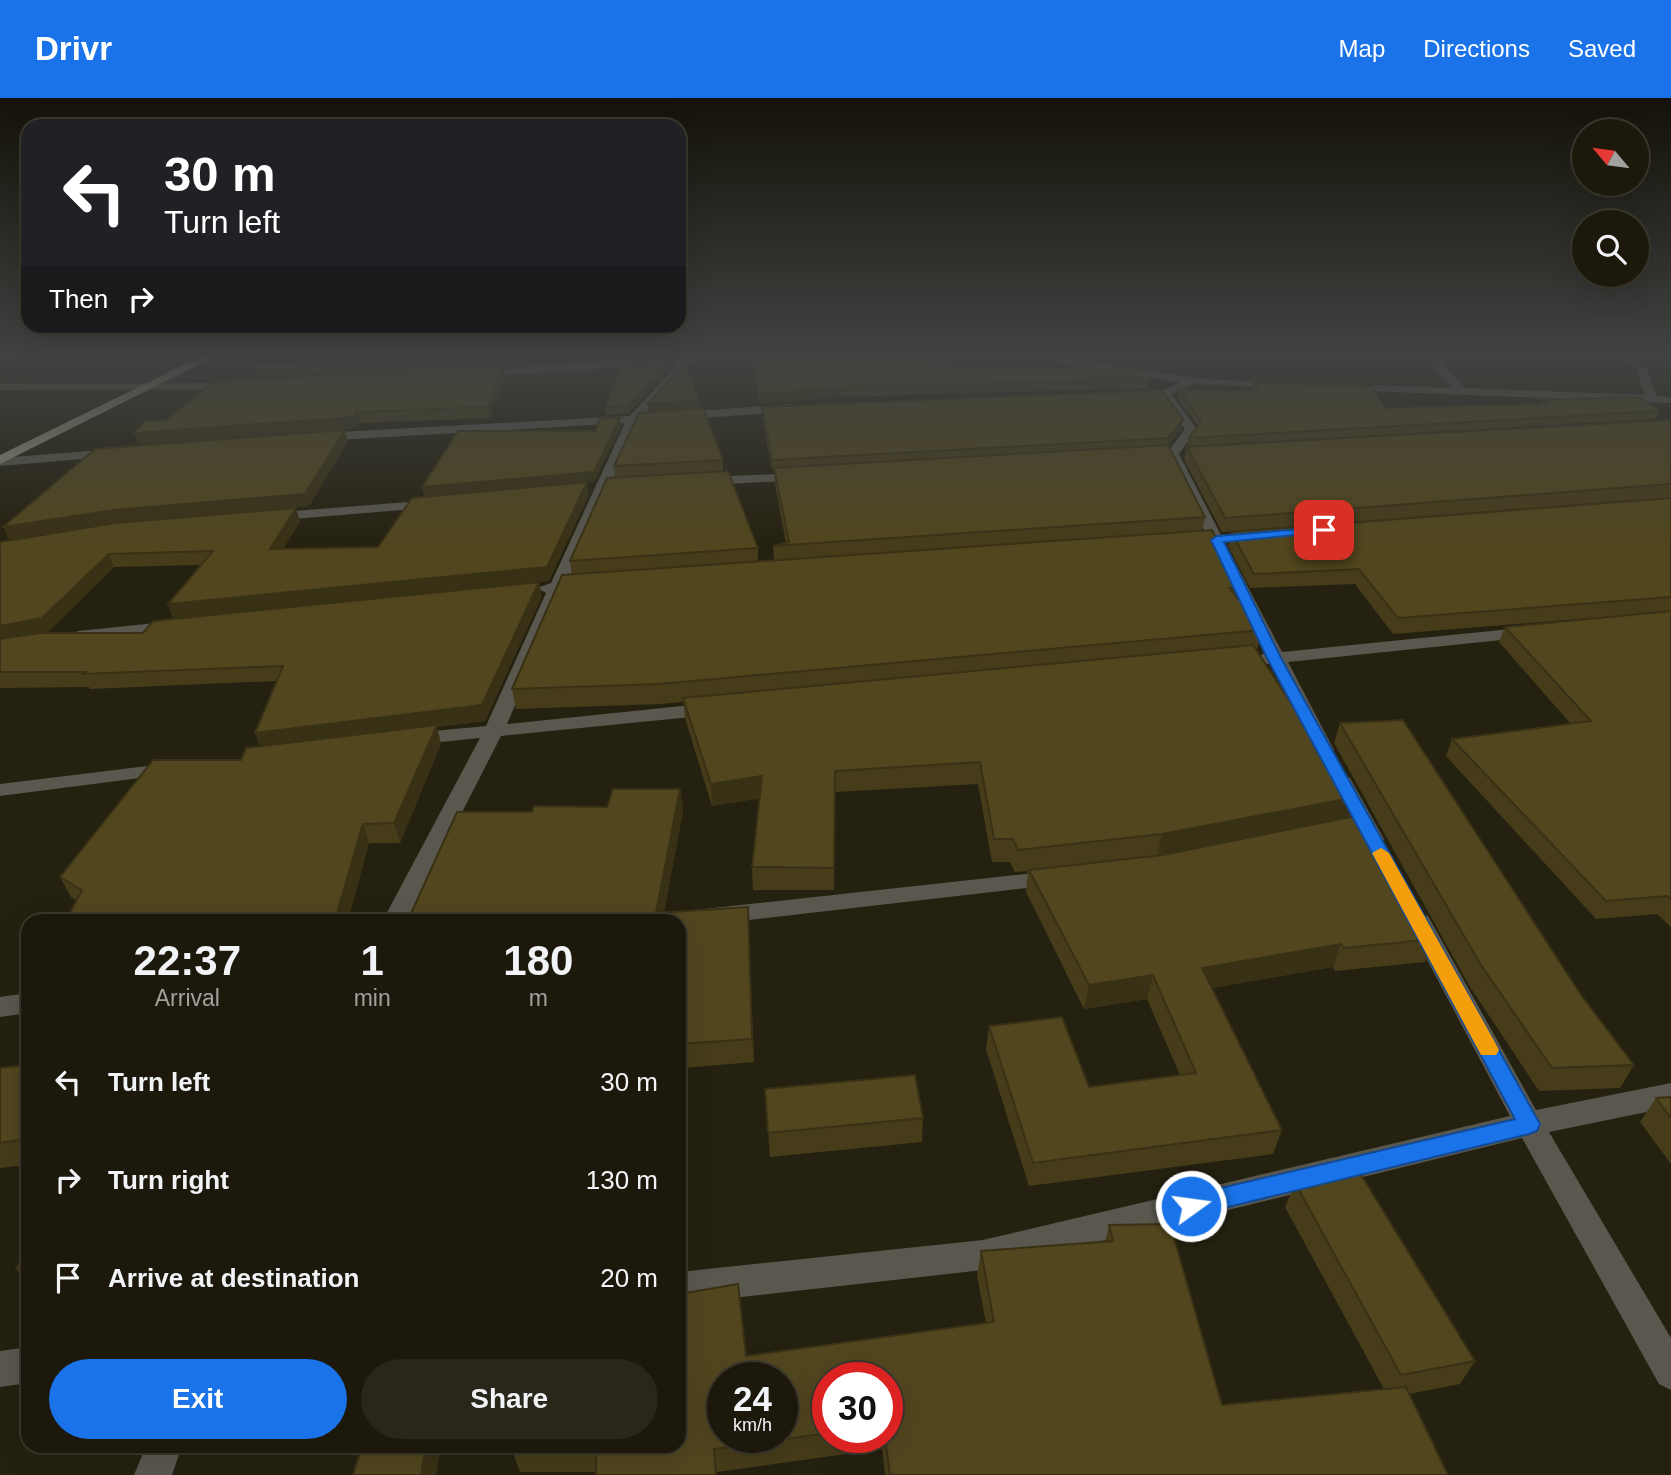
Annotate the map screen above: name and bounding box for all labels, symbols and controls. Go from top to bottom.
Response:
text: Drivr [35,30,112,67]
text: Map [1339,35,1385,62]
text: Directions [1423,35,1530,62]
text: Saved [1568,35,1636,62]
north arrow [1572,119,1648,196]
map controls [1572,119,1649,287]
icon: left [49,147,140,238]
text: 30 m [164,147,276,201]
text: Turn left [164,204,280,240]
button: search [1572,210,1649,287]
icon: right [122,280,160,318]
text: Then [49,284,108,314]
pin [1294,500,1354,560]
icon: arrive [1305,511,1343,549]
text: 22:37 [134,937,241,984]
text: 1 [360,937,384,984]
text: 180 [503,937,573,984]
text: Arrival [155,985,220,1011]
text: min [354,985,391,1011]
text: m [529,985,548,1011]
icon: left [49,1063,87,1101]
text: Turn left [108,1067,210,1097]
text: 30 m [600,1067,658,1097]
icon: right [49,1161,87,1199]
text: Turn right [108,1165,229,1195]
text: 130 m [586,1165,658,1195]
position arrow [1154,1169,1228,1243]
icon: arrive [49,1259,87,1297]
text: Arrive at destination [108,1263,359,1293]
text: 20 m [600,1263,658,1293]
button: Exit [49,1359,347,1439]
button: Share [361,1359,658,1439]
speed limit sign: 30 [812,1362,903,1453]
text: 24 [733,1379,772,1418]
text: km/h [733,1415,772,1435]

